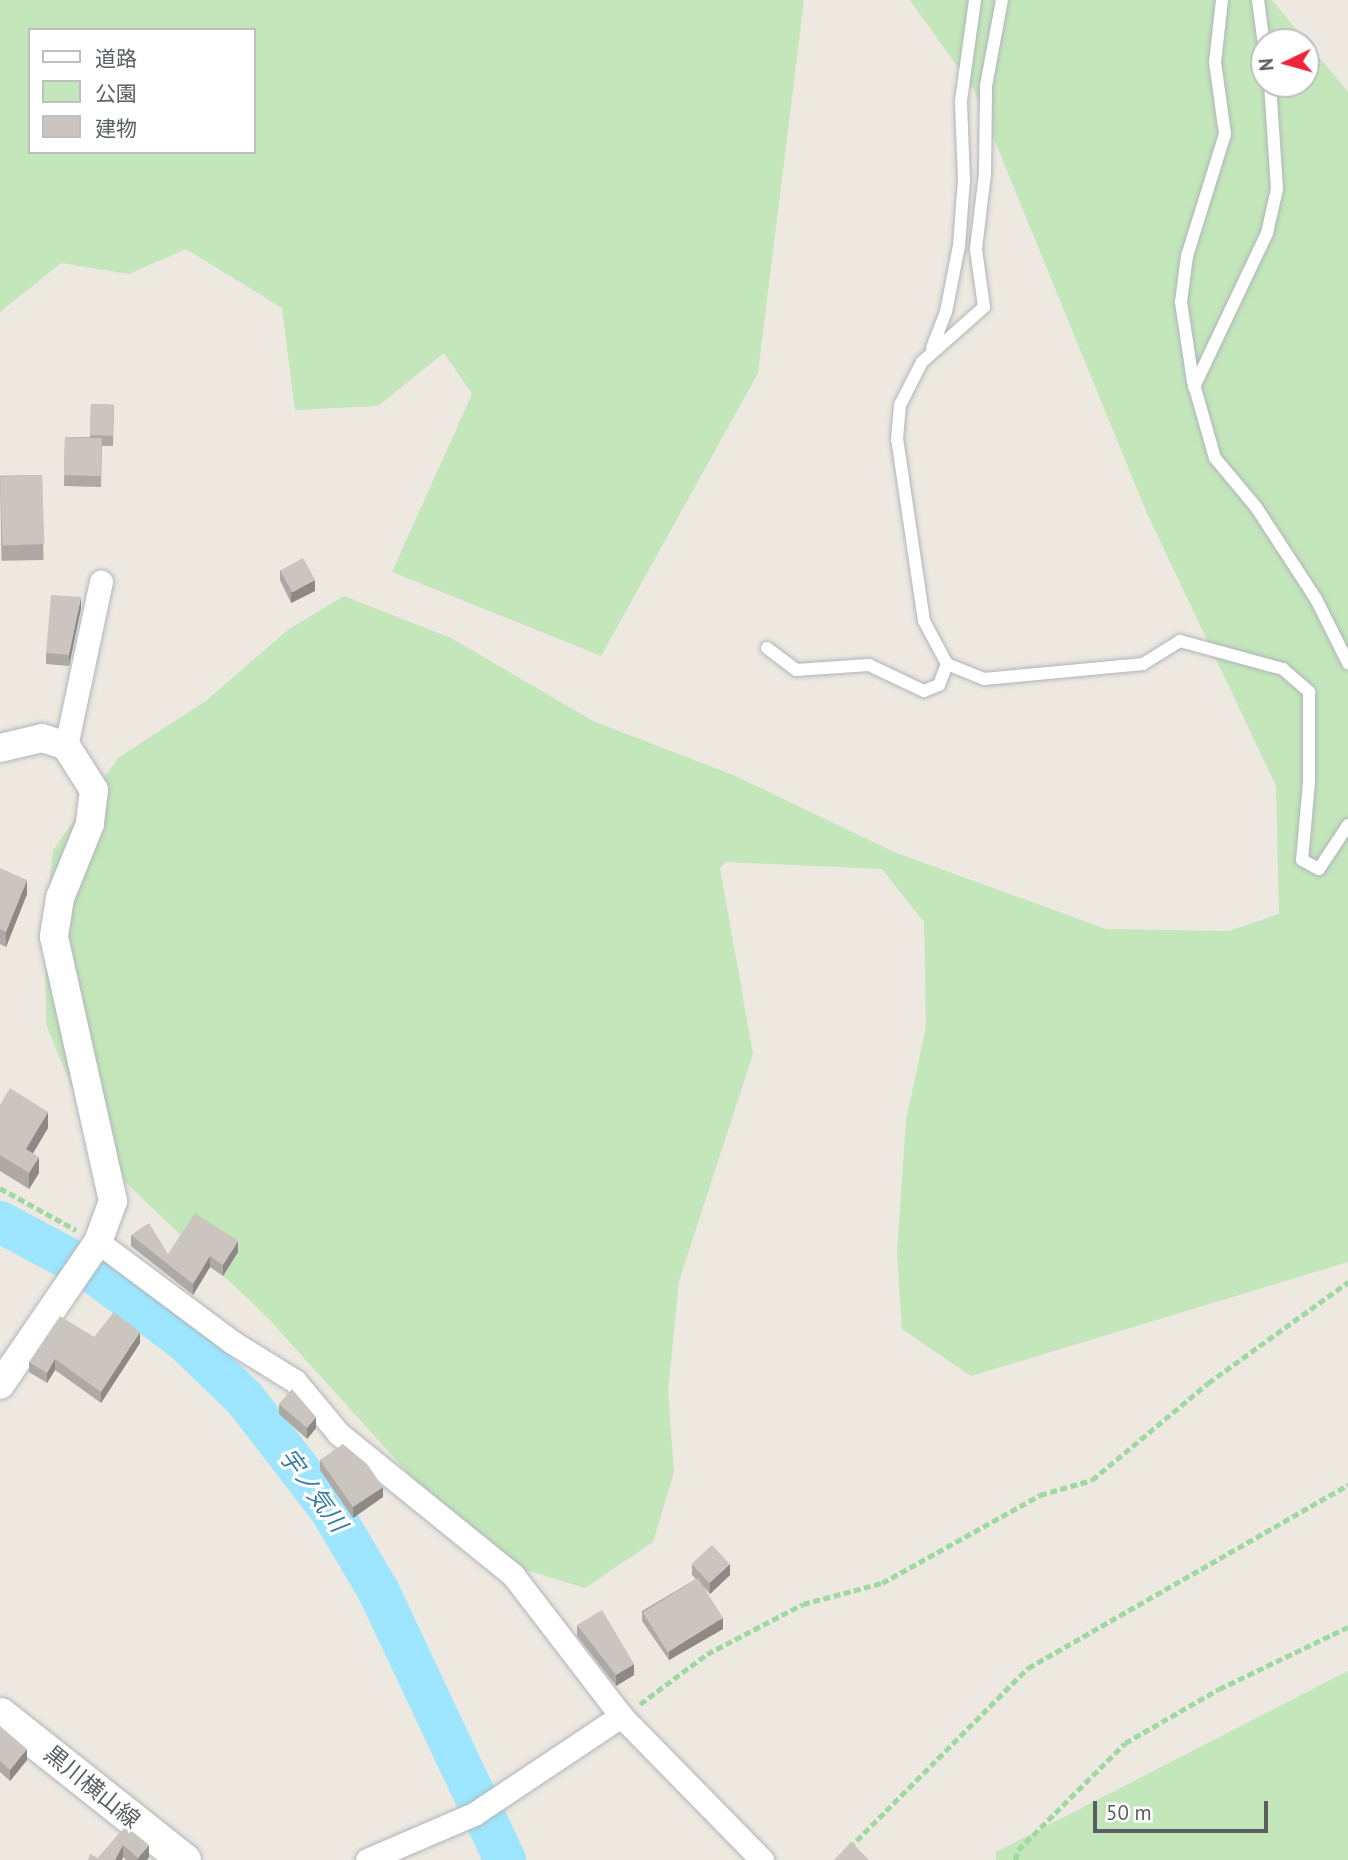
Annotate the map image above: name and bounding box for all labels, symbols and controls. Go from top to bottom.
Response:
legend [28,28,256,154]
north arrow [1250,28,1320,98]
text: 道路 [95,45,137,72]
text: N [1254,57,1279,72]
text: 公園 [95,80,137,107]
text: 建物 [95,115,137,142]
water label: 宇ノ気川 [273,1443,353,1537]
street label: 黒川横山線 [39,1740,145,1834]
scale bar [1096,1786,1271,1830]
text: 50 m [1106,1799,1152,1826]

